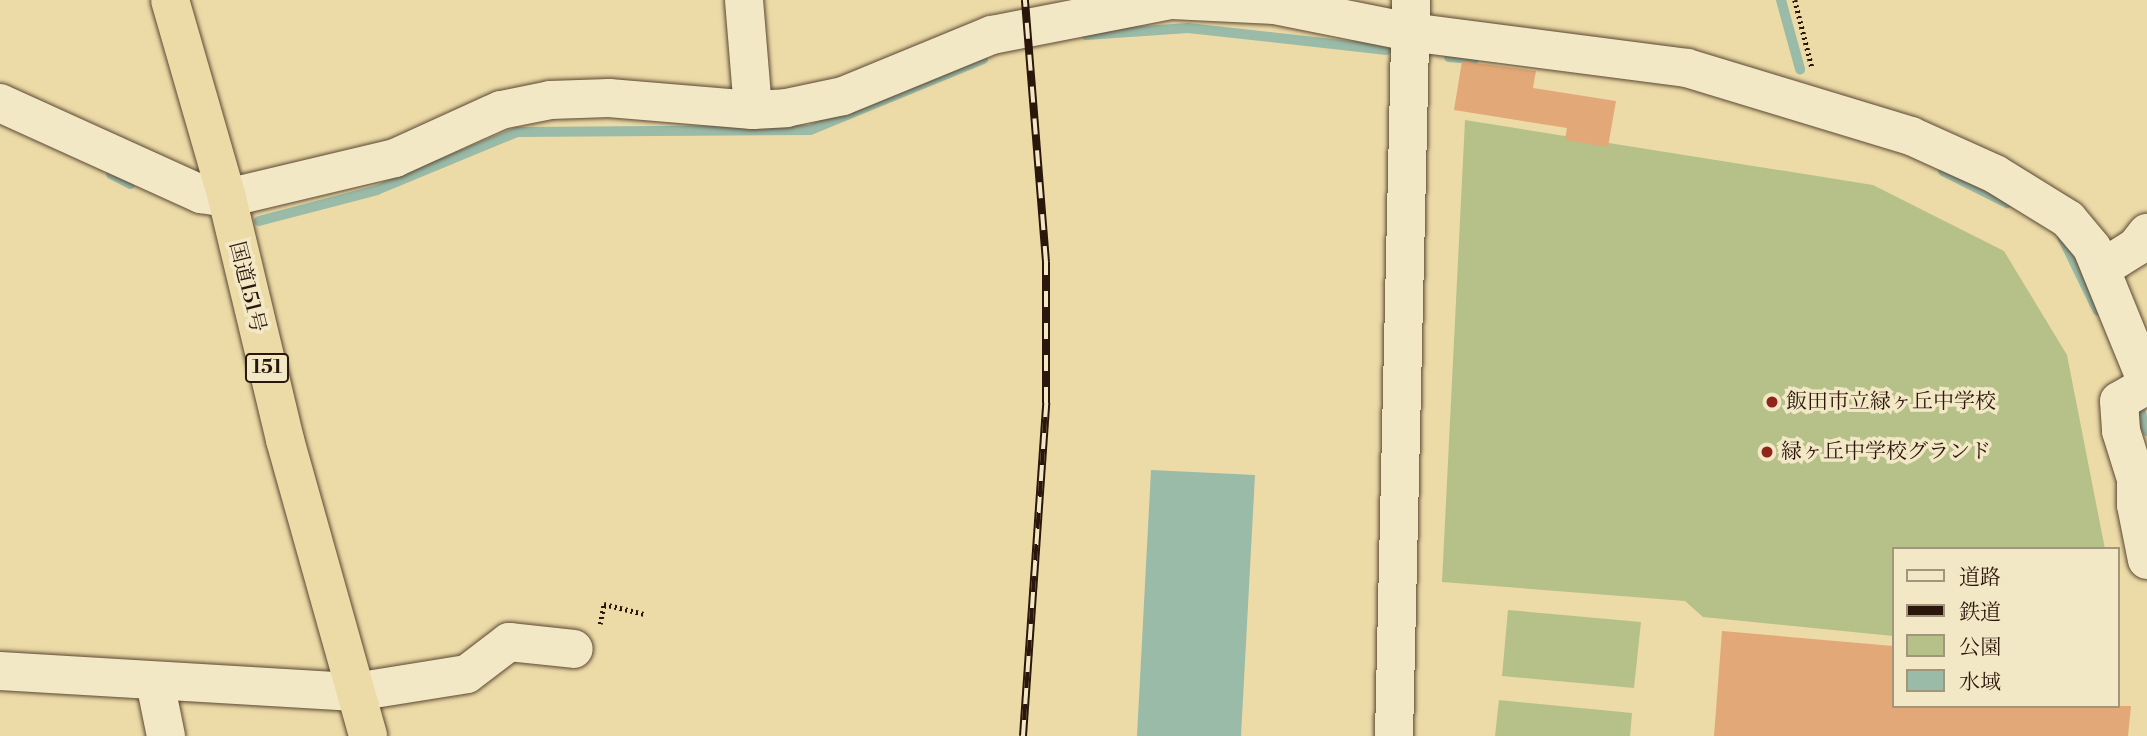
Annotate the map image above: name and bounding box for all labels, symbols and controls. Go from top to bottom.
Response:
street label: 国道151号 [224,239,270,335]
road number: 151 [244,352,290,384]
place label: 飯田市立緑ヶ丘中学校 [1786,389,1996,415]
marker: 飯田市立緑ヶ丘中学校 [1764,394,1780,410]
place label: 緑ヶ丘中学校グランド [1781,439,1991,465]
marker: 緑ヶ丘中学校グランド [1759,444,1775,460]
legend [1892,547,2119,708]
text: 道路 [1959,565,2001,591]
text: 鉄道 [1959,600,2001,626]
text: 公園 [1959,635,2001,661]
text: 水域 [1959,670,2001,696]

